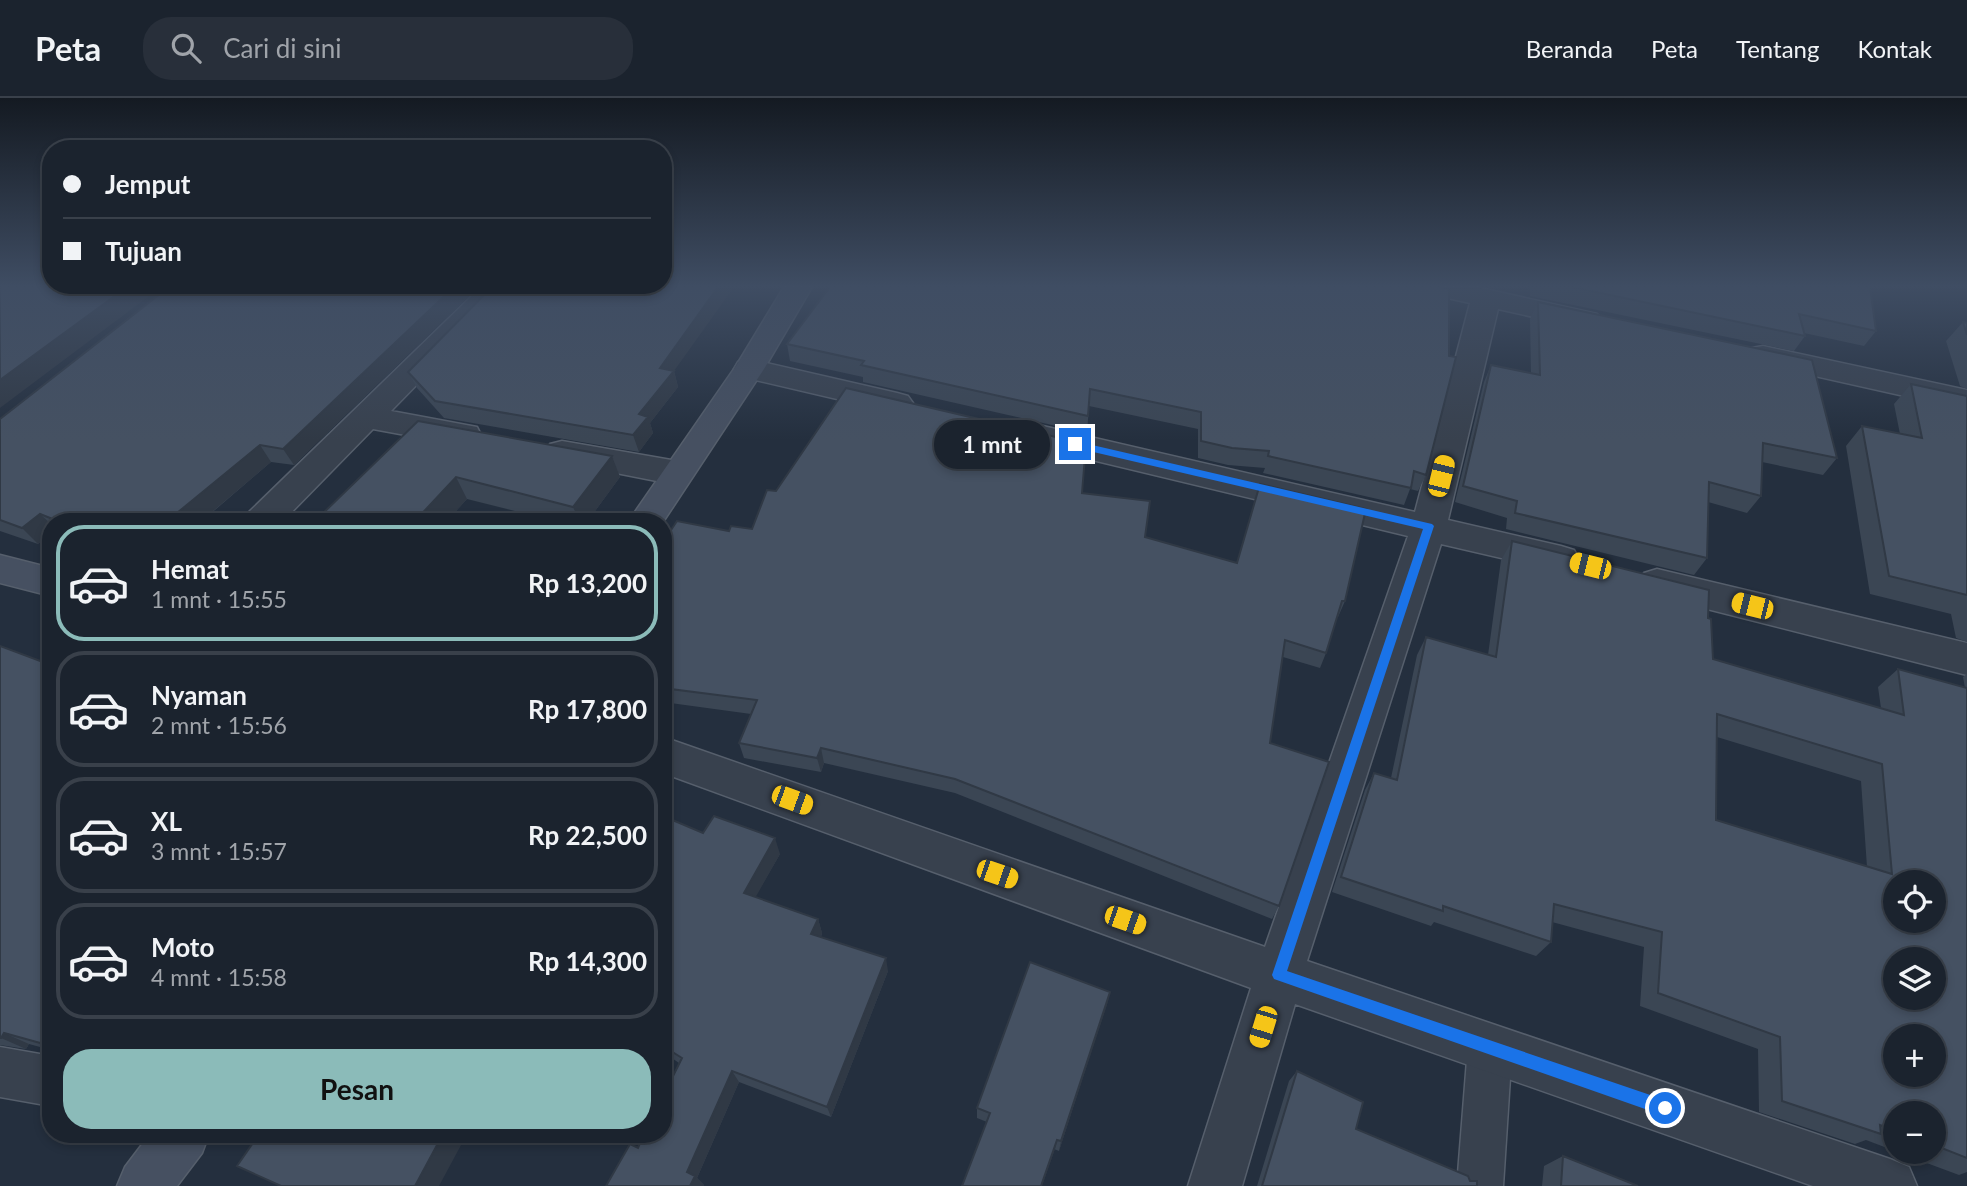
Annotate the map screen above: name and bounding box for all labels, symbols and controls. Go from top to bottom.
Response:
search box [143,17,633,80]
text: Peta [35,28,101,68]
icon: search [167,29,205,67]
text: Cari di sini [223,32,342,64]
text: Beranda [1526,34,1613,63]
text: Peta [1651,34,1698,63]
text: Tentang [1736,34,1819,63]
text: Kontak [1857,34,1932,63]
text: Jemput [105,168,191,200]
text: Tujuan [105,235,182,267]
callout: 1 mnt [935,420,1050,468]
route end [1059,428,1091,460]
text: 1 mnt [962,430,1022,458]
car [1426,453,1457,499]
car [1568,551,1613,581]
icon: car [67,552,130,615]
text: Hemat [151,553,229,585]
text: Rp 13,200 [528,567,647,599]
text: 1 mnt · 15:55 [151,585,287,613]
car [1730,591,1775,621]
icon: car [67,678,130,741]
text: Nyaman [151,679,247,711]
text: Rp 17,800 [528,693,647,725]
text: 2 mnt · 15:56 [151,711,287,739]
car [769,783,816,817]
icon: car [67,804,130,867]
text: XL [151,805,182,837]
text: Rp 22,500 [528,819,647,851]
text: 3 mnt · 15:57 [151,837,287,865]
car [974,857,1021,891]
map controls [1883,870,1946,1164]
button: locate [1883,870,1946,933]
car [1102,903,1149,937]
icon: car [67,930,130,993]
text: Moto [151,931,214,963]
text: Rp 14,300 [528,945,647,977]
button: layers [1883,947,1946,1010]
text: 4 mnt · 15:58 [151,963,287,991]
car [1247,1004,1280,1050]
button: + [1883,1024,1946,1087]
button: Pesan [63,1049,651,1129]
route start [1649,1092,1681,1124]
button: − [1883,1101,1946,1164]

